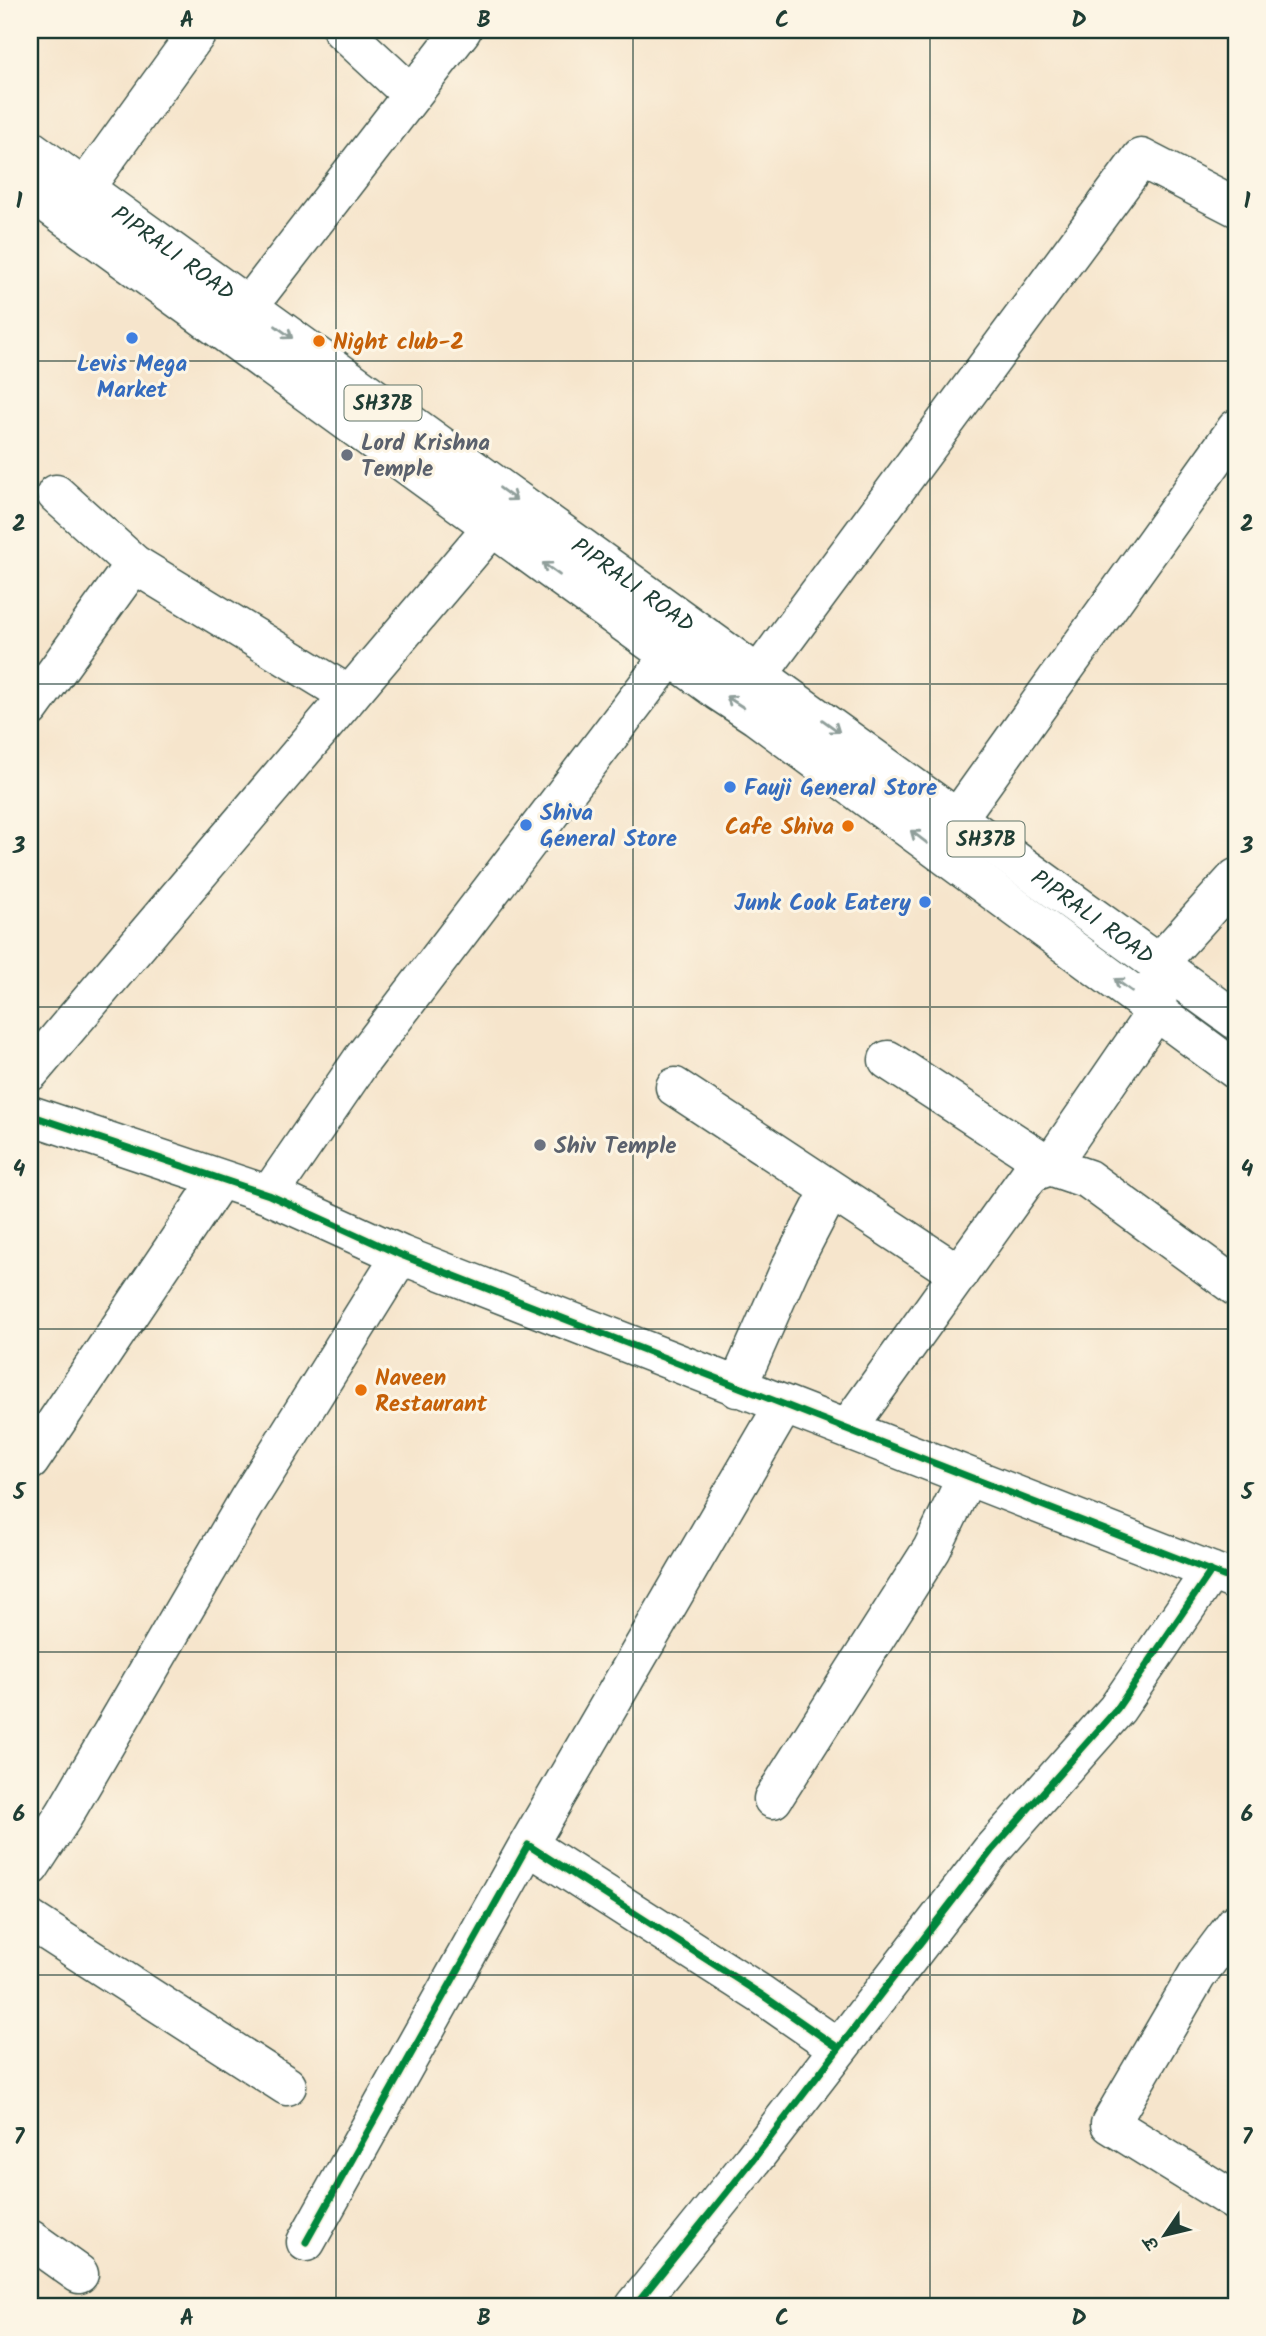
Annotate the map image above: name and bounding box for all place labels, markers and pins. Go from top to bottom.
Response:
place label: Night club-2 [333,325,464,361]
marker: Levis Mega Market [124,330,140,346]
marker: Night club-2 [311,333,327,349]
place label: Levis Mega Market [77,347,187,409]
place label: Lord Krishna Temple [361,426,490,488]
marker: Lord Krishna Temple [339,447,355,463]
place label: Fauji General Store [744,771,937,807]
marker: Fauji General Store [722,779,738,795]
place label: Shiva General Store [540,796,677,858]
place label: Cafe Shiva [725,810,834,846]
marker: Shiva General Store [518,817,534,833]
marker: Cafe Shiva [840,818,856,834]
place label: Junk Cook Eatery [734,886,911,922]
marker: Junk Cook Eatery [917,894,933,910]
place label: Shiv Temple [554,1129,676,1165]
marker: Shiv Temple [532,1137,548,1153]
place label: Naveen Restaurant [375,1361,488,1423]
marker: Naveen Restaurant [353,1382,369,1398]

